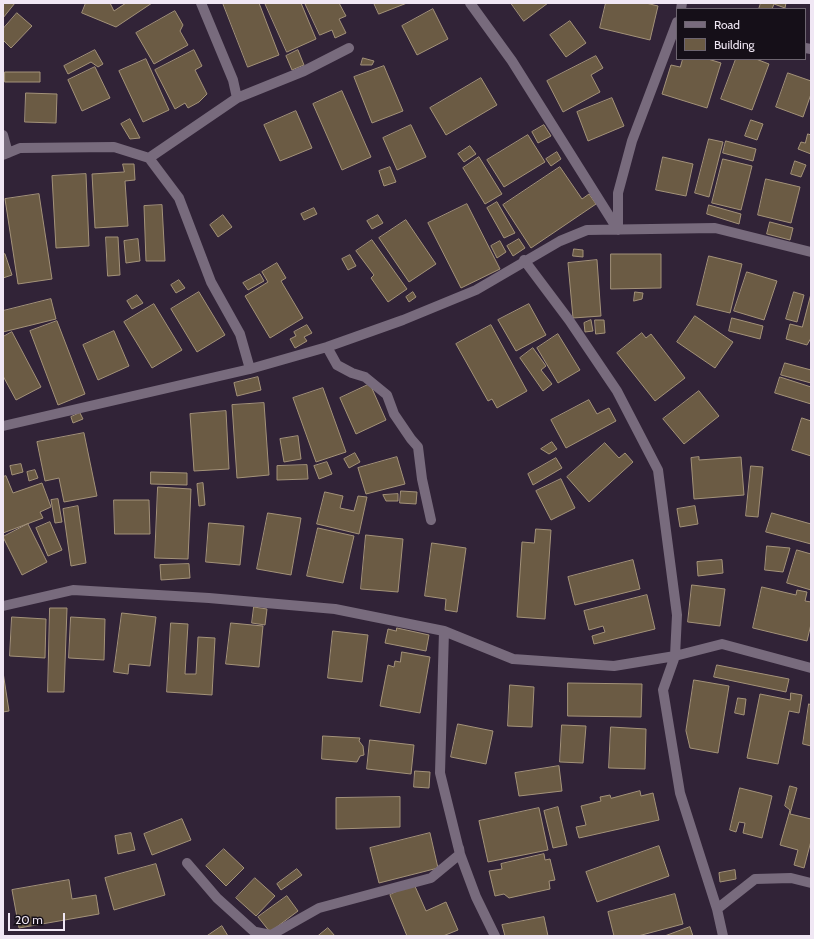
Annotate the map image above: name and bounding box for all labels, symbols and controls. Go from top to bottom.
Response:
legend [676,8,806,60]
text: Road [714,17,740,32]
text: Building [714,37,755,52]
scale bar [10,905,67,931]
text: 20 m [15,912,43,927]

